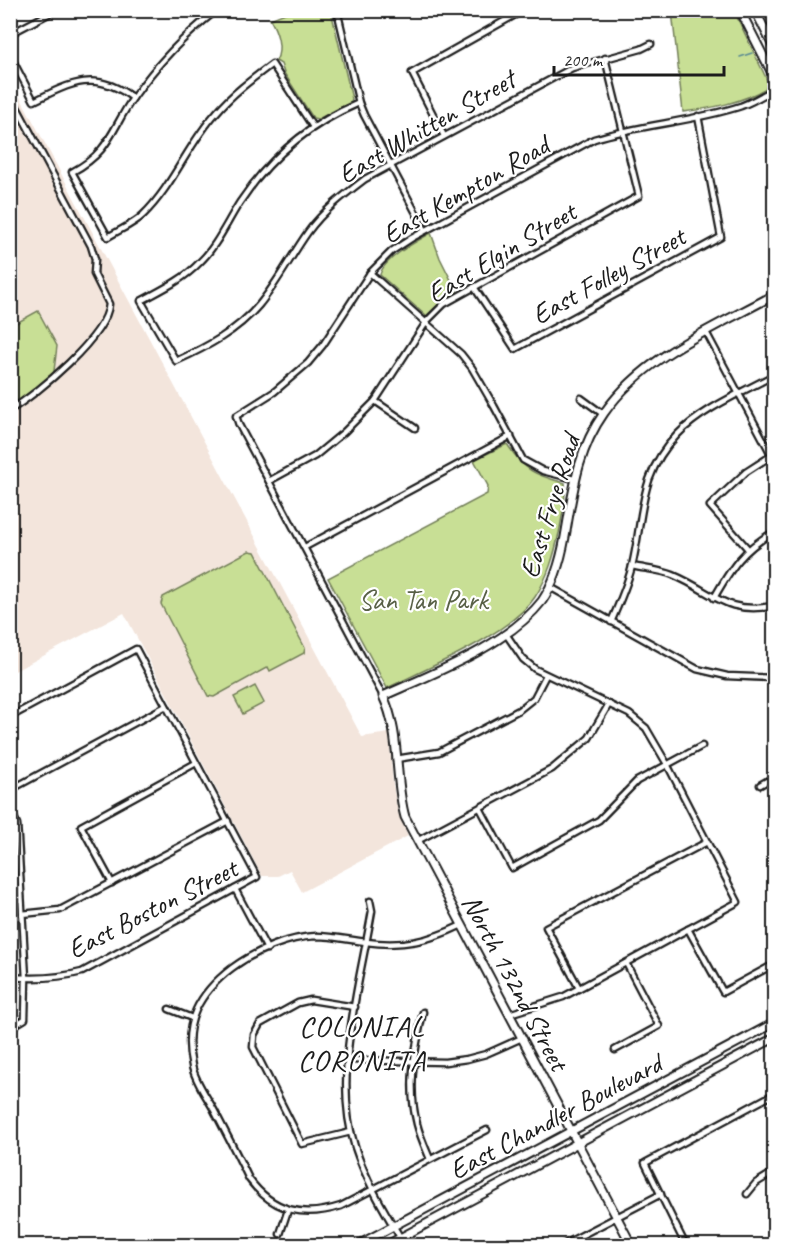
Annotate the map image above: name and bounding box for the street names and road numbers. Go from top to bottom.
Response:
street label: East Whitten Street [331,60,524,191]
street label: East Kempton Road [376,126,558,251]
street label: East Elgin Street [420,193,584,311]
street label: East Folley Street [525,218,693,332]
street label: East Frye Road [511,427,589,582]
street label: East Boston Street [62,849,245,966]
street label: North 132nd Street [455,888,578,1079]
street label: East Chandler Boulevard [443,1044,671,1187]

